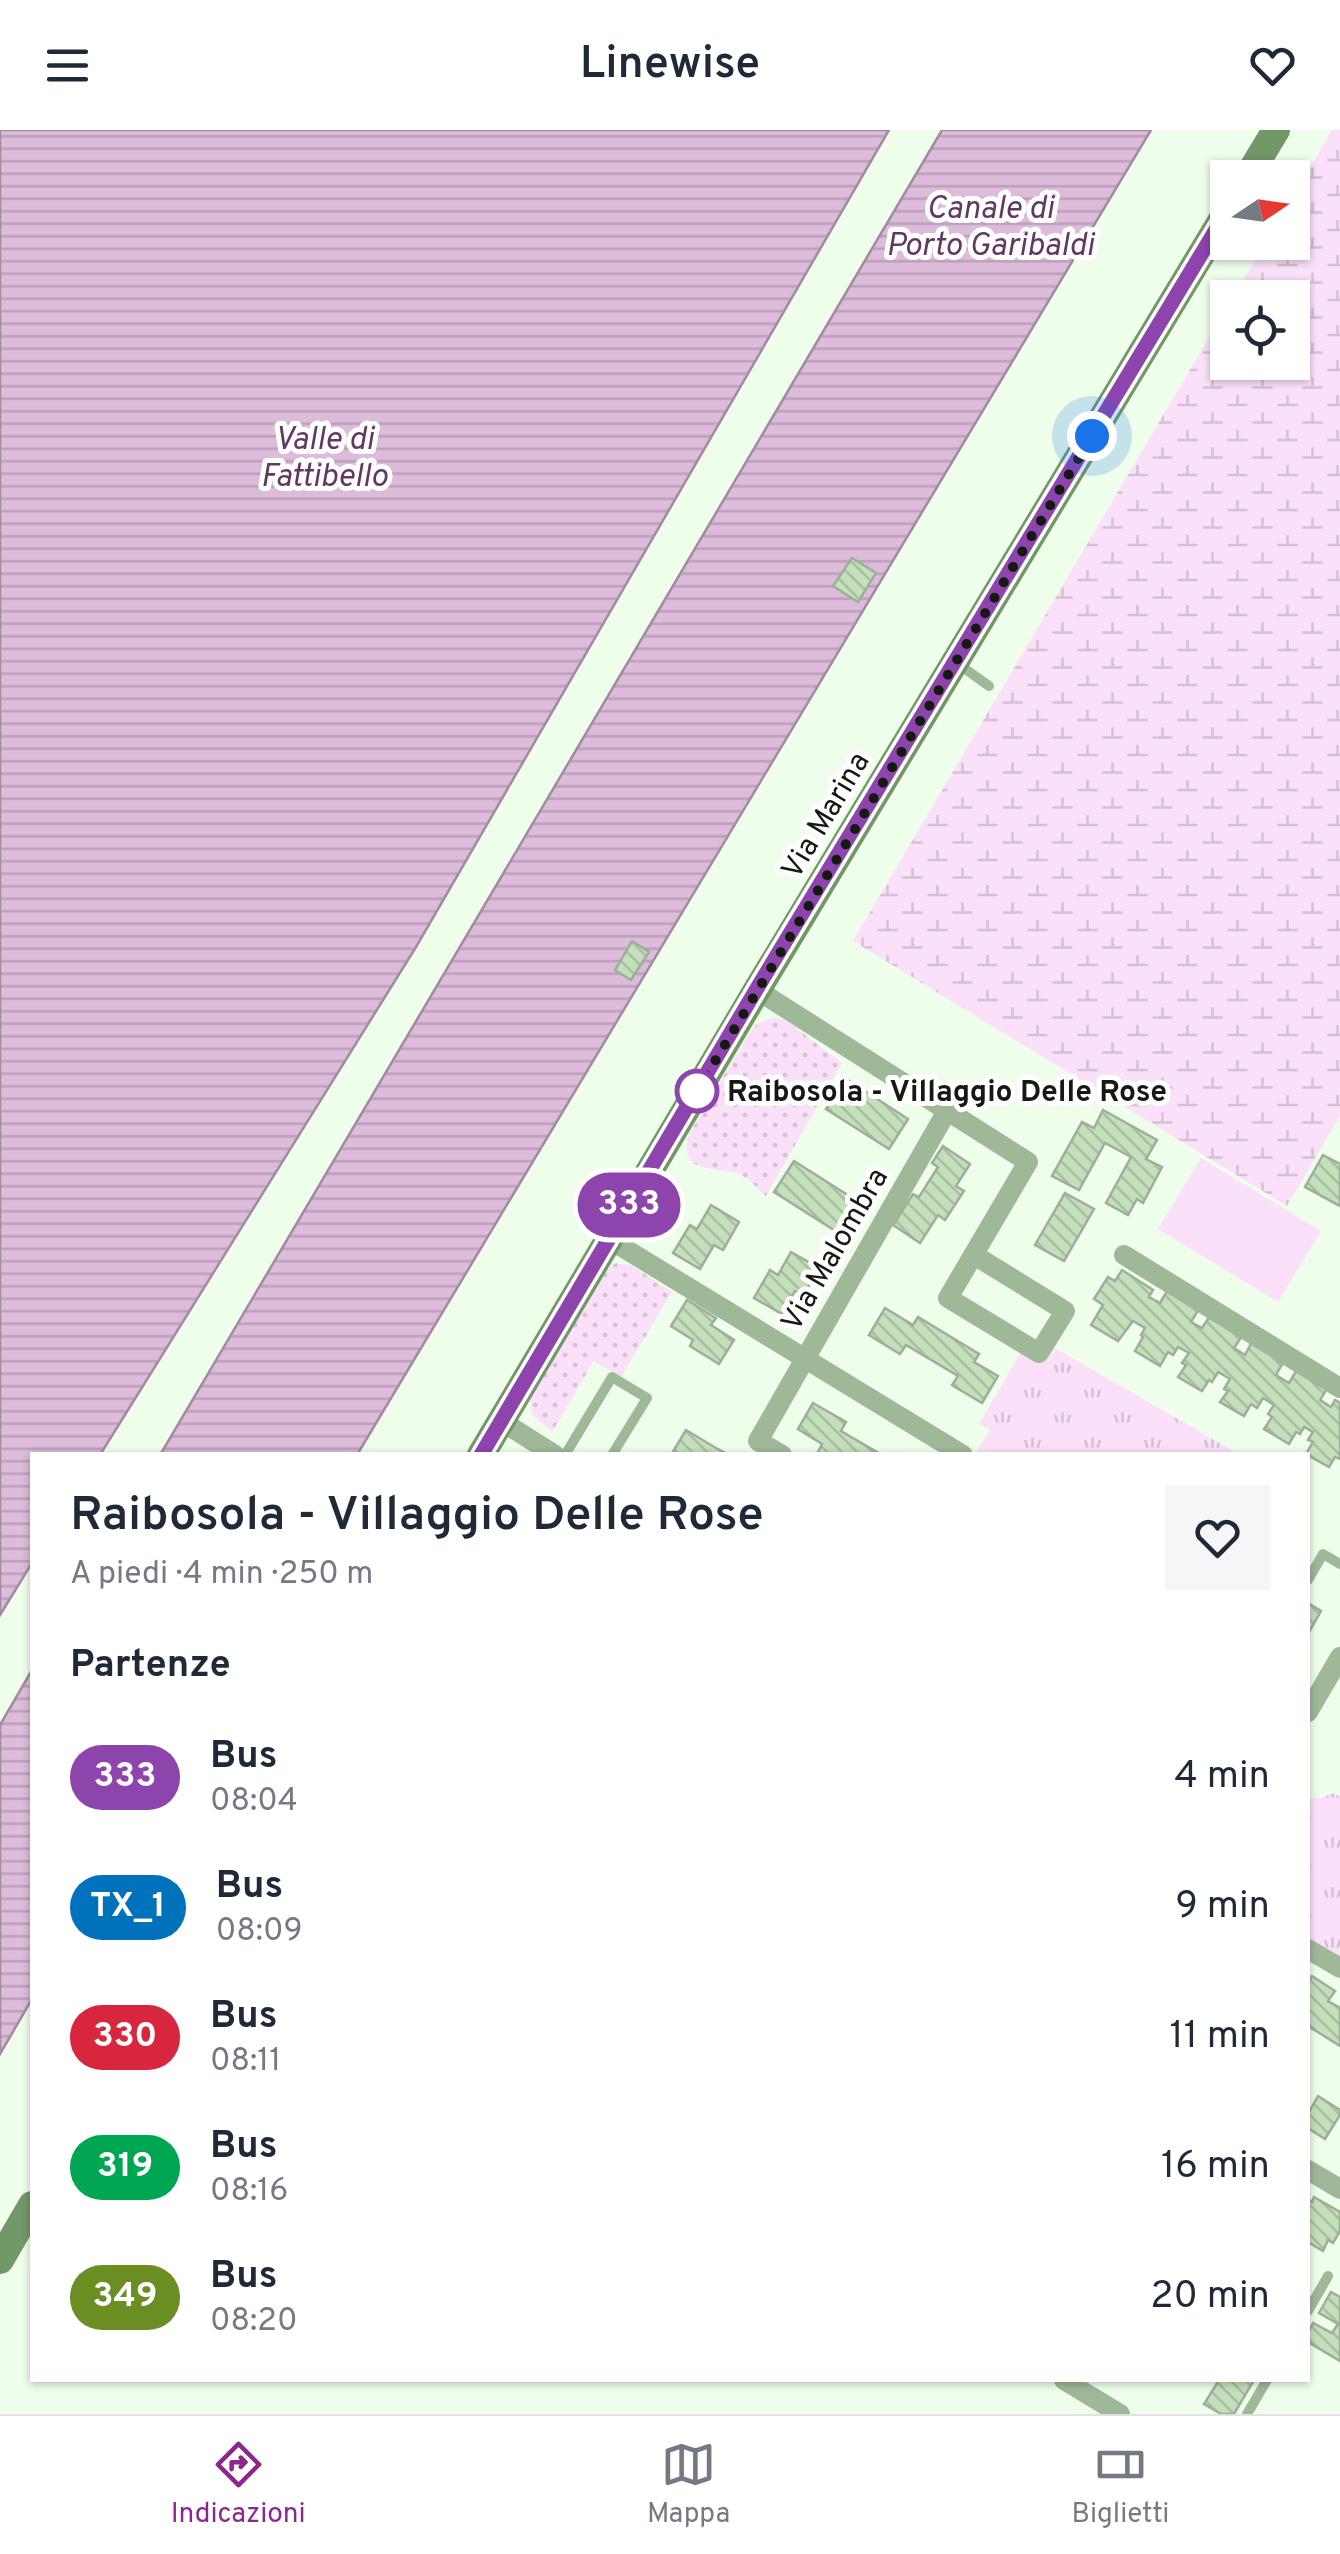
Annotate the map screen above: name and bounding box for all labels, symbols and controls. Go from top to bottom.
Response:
text: Linewise [580,37,760,94]
icon: menu [40,38,95,93]
icon: heart [1245,38,1300,93]
north arrow [1210,160,1310,260]
map controls [1210,160,1310,380]
water label: Canale di Porto Garibaldi [886,190,1096,267]
button: locate [1210,280,1310,380]
your location [1067,411,1117,461]
water label: Valle di Fattibello [261,421,389,498]
street label: Via Marina [775,746,879,886]
marker: Raibosola - Villaggio Delle Rose [676,1070,718,1112]
place label: Raibosola - Villaggio Delle Rose [727,1075,1167,1112]
street label: Via Malombra [775,1162,898,1338]
line badge: 333 [572,1172,686,1238]
text: 333 [598,1183,660,1227]
button: heart [1165,1485,1270,1590]
text: Raibosola - Villaggio Delle Rose [70,1487,764,1547]
text: A piedi · 4 min · 250 m [70,1555,373,1595]
text: Partenze [70,1642,231,1691]
text: Bus [210,1733,277,1782]
text: 4 min [1174,1753,1270,1802]
text: 333 [94,1755,156,1799]
text: 08:04 [210,1782,298,1822]
text: Bus [216,1863,283,1912]
text: 9 min [1175,1883,1270,1932]
text: TX_1 [90,1885,166,1929]
text: 08:09 [216,1912,303,1952]
text: Bus [210,1993,277,2042]
text: 11 min [1169,2013,1270,2062]
text: 330 [93,2015,157,2059]
text: 08:11 [210,2042,281,2082]
text: Bus [210,2123,277,2172]
text: 16 min [1161,2143,1270,2192]
text: 319 [97,2145,153,2189]
text: 08:16 [210,2172,288,2212]
text: Bus [210,2253,277,2302]
text: 20 min [1150,2273,1270,2322]
text: 349 [92,2275,158,2319]
text: 08:20 [210,2302,297,2342]
tab: Indicazioni [171,2437,306,2533]
tab: Mappa [647,2437,730,2533]
tab: Biglietti [1072,2437,1169,2533]

